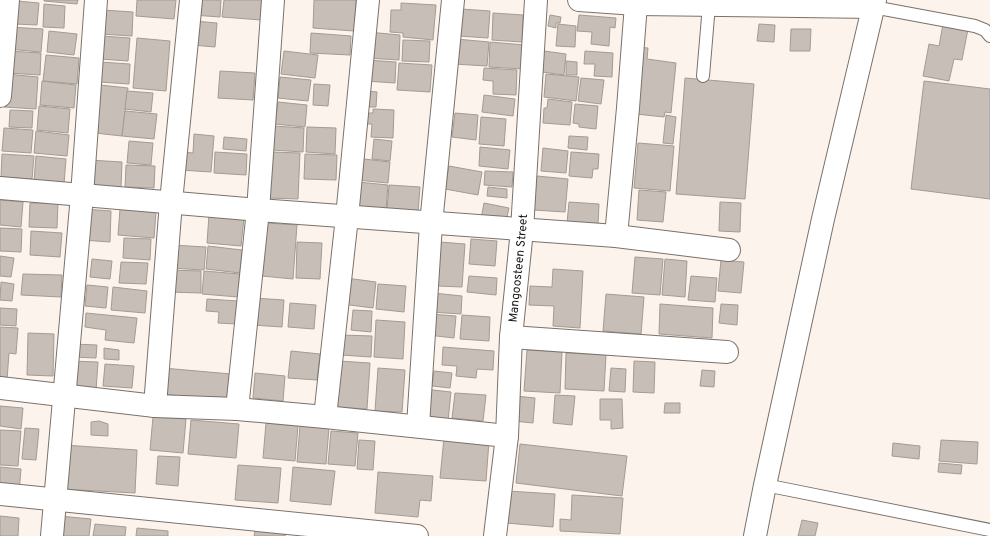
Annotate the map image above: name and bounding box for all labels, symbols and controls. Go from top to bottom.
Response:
street label: Mangoosteen Street [506,214,532,323]

